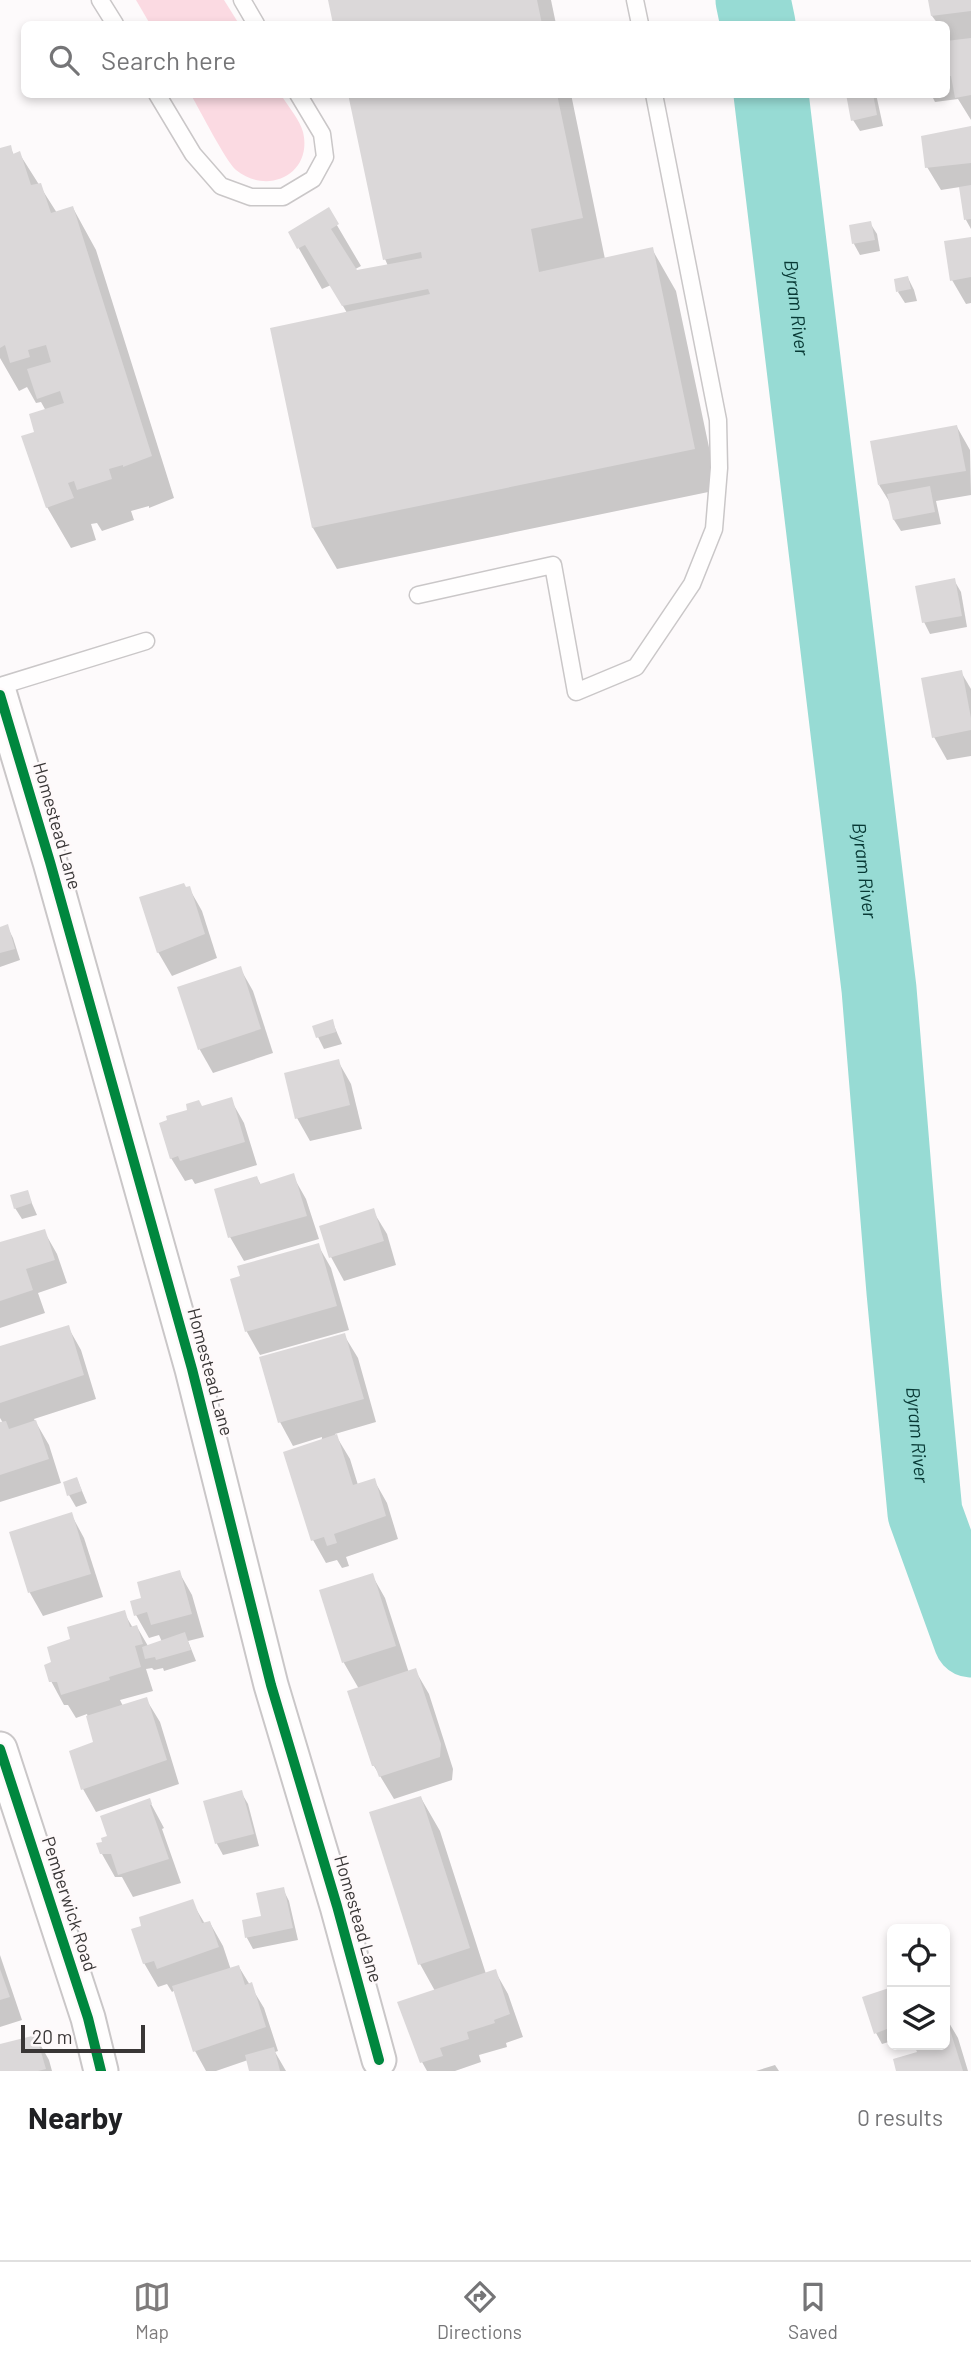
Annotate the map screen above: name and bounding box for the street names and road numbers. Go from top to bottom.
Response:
street label: Homestead Lane [29,760,87,892]
street label: Homestead Lane [183,1305,239,1438]
street label: Pemberwick Road [38,1833,102,1974]
street label: Homestead Lane [330,1853,388,1985]

